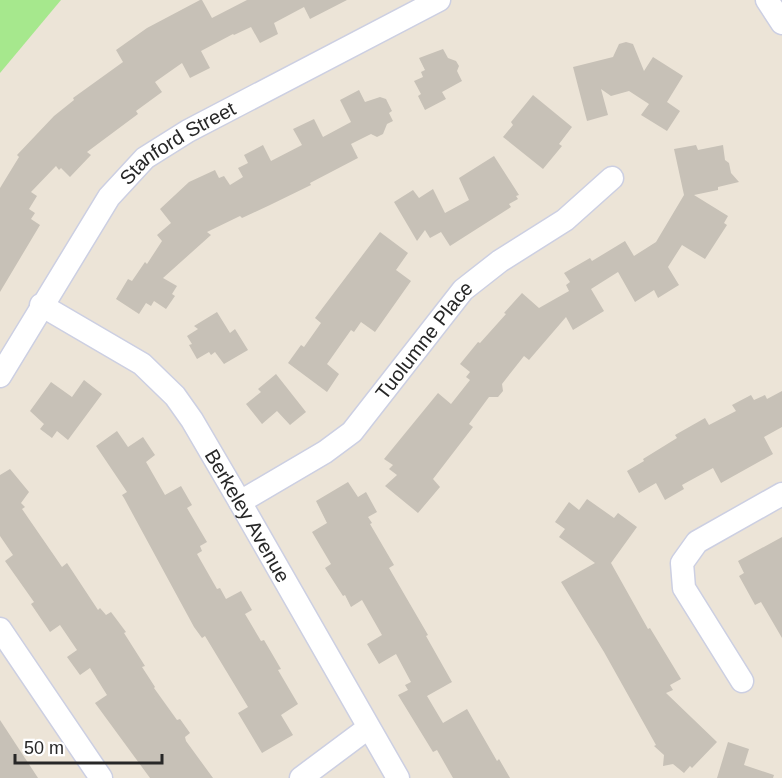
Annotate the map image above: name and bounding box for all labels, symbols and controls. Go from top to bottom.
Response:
street label: Stanford Street [115,97,239,189]
street label: Tuolumne Place [371,276,476,403]
street label: Berkeley Avenue [201,445,295,586]
scale bar [15,727,162,765]
text: 50 m [24,738,64,758]

